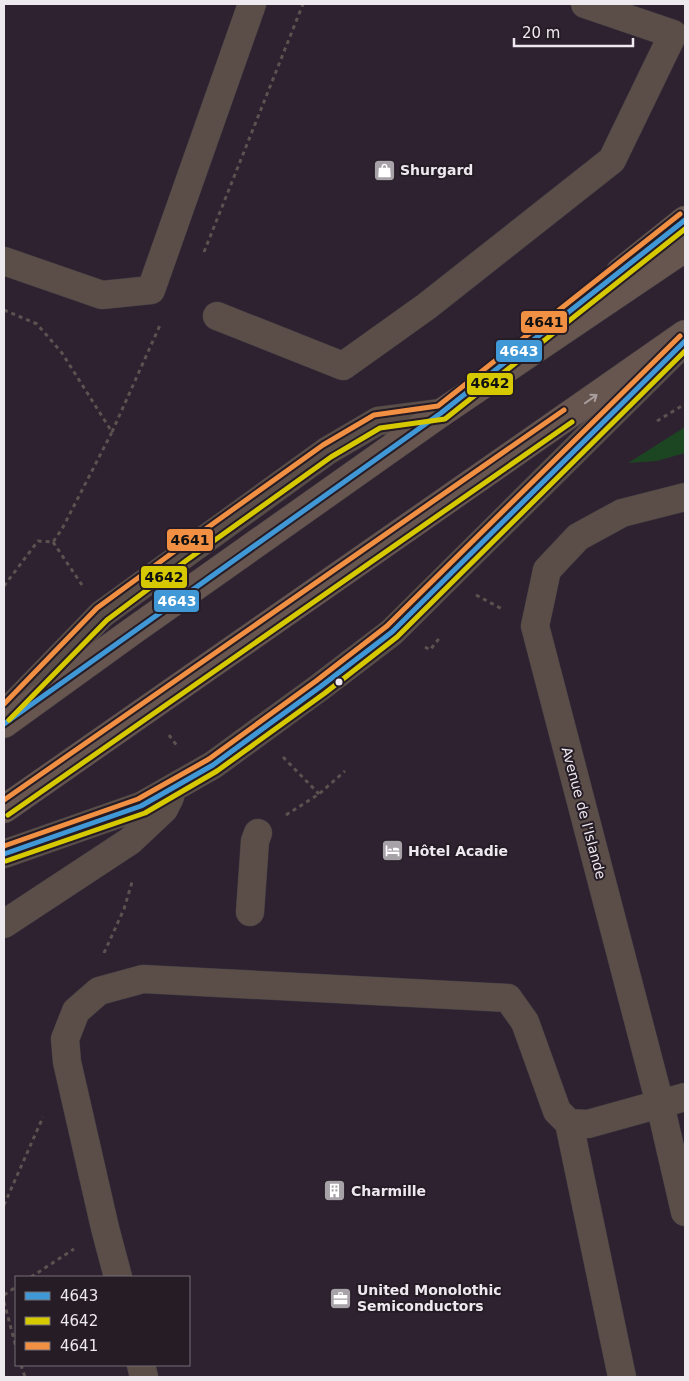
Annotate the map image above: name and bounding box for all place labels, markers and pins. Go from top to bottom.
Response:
shop icon: Shurgard [372,158,396,182]
place label: Shurgard [400,162,473,178]
unlabelled marker [334,677,344,687]
hotel icon: Hôtel Acadie [380,839,404,863]
place label: Hôtel Acadie [408,843,508,859]
building icon: Charmille [323,1179,347,1203]
place label: Charmille [351,1183,426,1199]
place label: United Monolothic Semiconductors [357,1282,502,1314]
office icon: United Monolothic Semiconductors [329,1286,353,1310]

